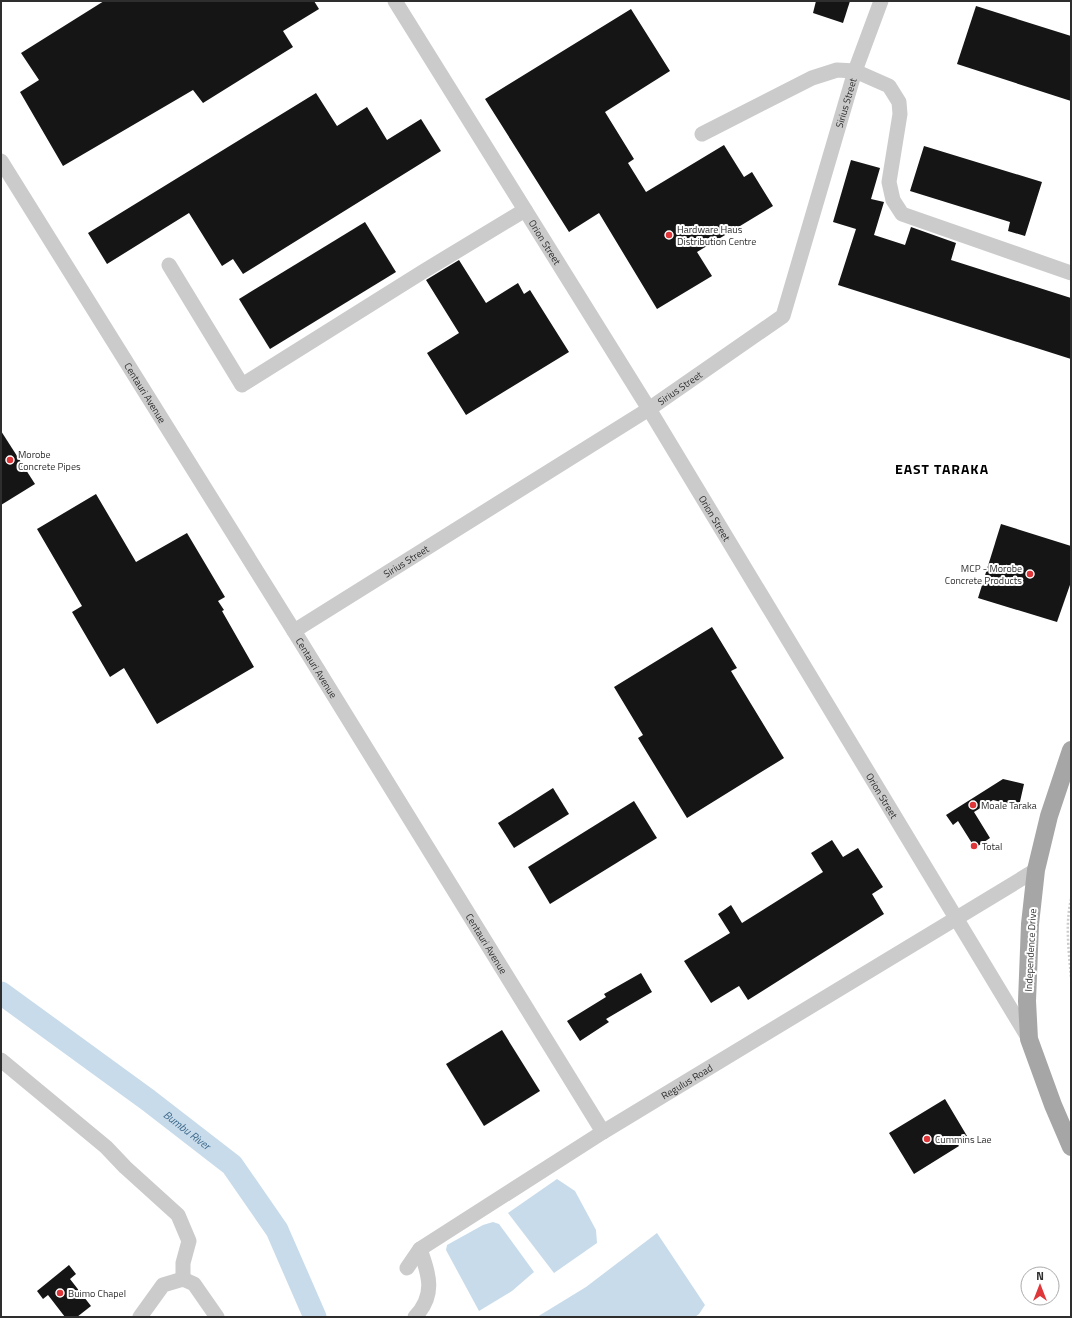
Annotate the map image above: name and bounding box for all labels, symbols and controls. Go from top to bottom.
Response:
street label: Sirius Street [832,76,861,130]
street label: Orion Street [525,217,565,268]
place label: Hardware Haus Distribution Centre [677,222,756,249]
marker: Hardware Haus Distribution Centre [664,230,674,240]
street label: Centauri Avenue [120,360,170,426]
street label: Sirius Street [655,367,706,409]
place label: Morobe Concrete Pipes [18,447,81,474]
marker: Morobe Concrete Pipes [5,455,15,465]
district label: EAST TARAKA [895,458,989,479]
street label: Orion Street [695,493,734,544]
street label: Sirius Street [380,541,432,581]
place label: MCP - Morobe Concrete Products [945,561,1022,588]
marker: MCP - Morobe Concrete Products [1025,569,1035,579]
street label: Centauri Avenue [292,635,341,701]
street label: Orion Street [862,770,902,822]
place label: Moale Taraka [981,798,1037,813]
marker: Moale Taraka [968,800,978,810]
place label: Total [982,839,1002,854]
marker: Total [969,841,979,851]
street label: Independence Drive [1021,908,1040,992]
street label: Centauri Avenue [462,911,511,977]
street label: Regulus Road [658,1060,715,1103]
water label: Bumbu River [160,1107,215,1154]
place label: Cummins Lae [935,1132,992,1147]
marker: Cummins Lae [922,1134,932,1144]
north arrow [1020,1266,1060,1306]
text: N [1036,1268,1044,1284]
place label: Buimo Chapel [68,1286,126,1301]
marker: Buimo Chapel [55,1288,65,1298]

